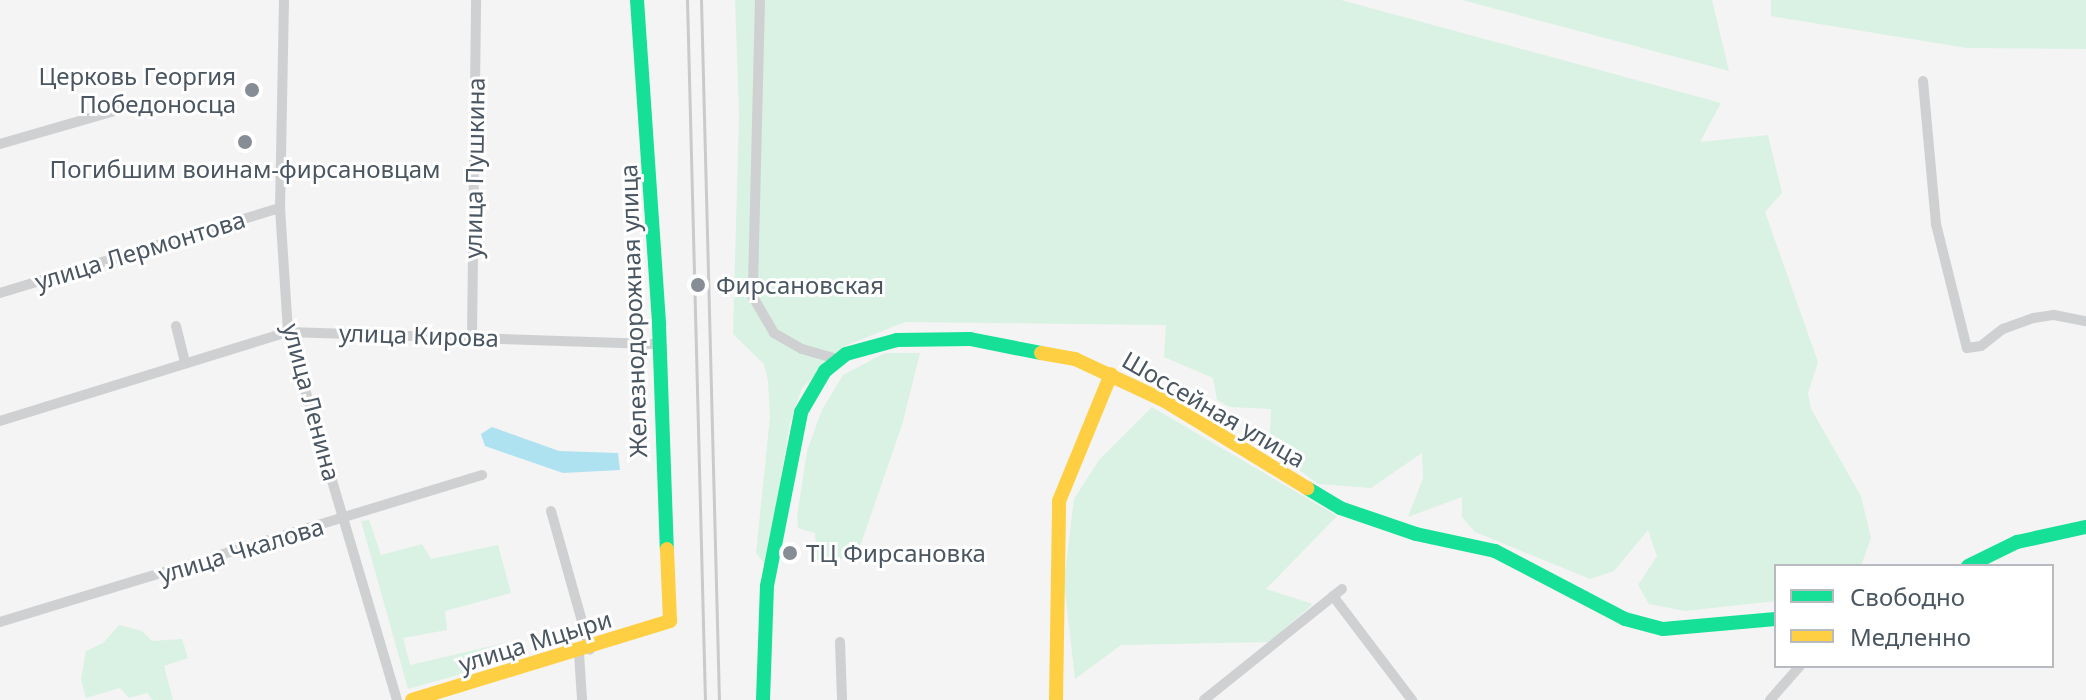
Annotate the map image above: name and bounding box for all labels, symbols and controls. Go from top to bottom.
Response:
place label: Церковь Георгия Победоносца [38,62,236,118]
street label: улица Пушкина [458,77,490,259]
marker: Церковь Георгия Победоносца [243,81,261,99]
marker: Погибшим воинам-фирсановцам [236,133,254,151]
place label: Погибшим воинам-фирсановцам [50,155,440,183]
street label: Железнодорожная улица [613,164,653,458]
street label: улица Лермонтова [31,204,249,296]
place label: Фирсановская [716,271,884,299]
marker: Фирсановская [687,274,709,296]
street label: улица Кирова [339,318,499,352]
street label: улица Ленина [277,320,347,484]
street label: Шоссейная улица [1117,345,1311,473]
street label: улица Чкалова [155,511,327,589]
place label: ТЦ Фирсановка [806,539,986,567]
marker: ТЦ Фирсановка [781,544,799,562]
legend [1774,564,2054,668]
text: Свободно [1850,580,1965,613]
street label: улица Мцыри [455,604,615,678]
text: Медленно [1850,620,1971,653]

